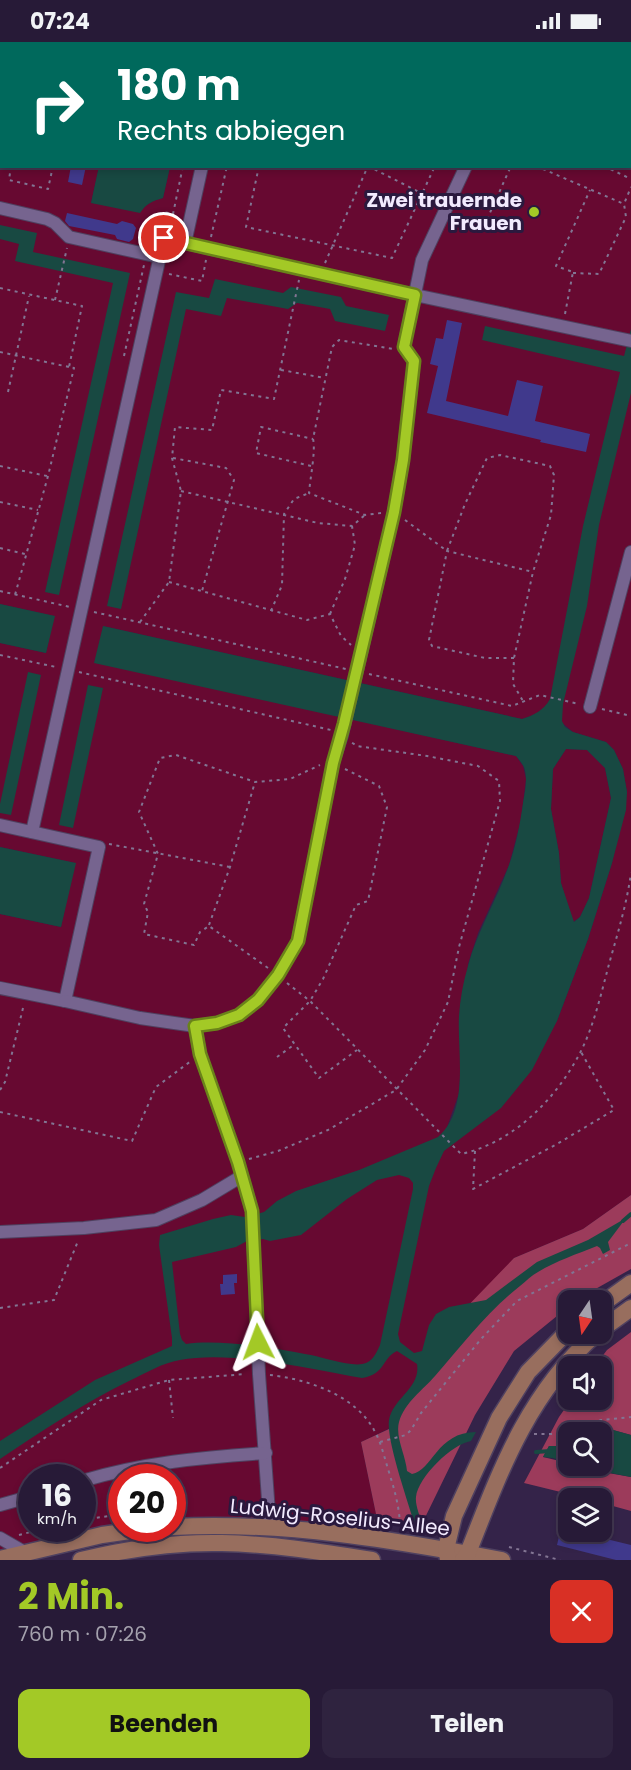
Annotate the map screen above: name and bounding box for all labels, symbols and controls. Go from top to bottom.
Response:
text: 07:24 [30,6,90,37]
text: 180 m [117,56,241,115]
icon: right [18,66,96,144]
text: Rechts abbiegen [117,112,345,149]
place label: Zwei trauernde Frauen [366,186,522,237]
marker: Zwei trauernde Frauen [527,205,541,219]
pin [138,212,189,263]
icon: arrive [147,221,180,254]
north arrow [558,1290,612,1344]
map controls [558,1290,612,1542]
position arrow [226,1310,290,1374]
button: sound [558,1356,612,1410]
button: search [558,1422,612,1476]
speed limit sign: 20 [108,1464,186,1542]
text: 16 [42,1474,72,1517]
button: layers [558,1488,612,1542]
street label: Ludwig-Roselius-Allee [229,1492,451,1542]
text: km/h [37,1508,77,1529]
text: 2 Min. [18,1571,124,1622]
button: close [550,1580,613,1643]
text: 760 m · 07:26 [18,1620,147,1648]
button: Beenden [18,1689,310,1758]
button: Teilen [322,1689,613,1758]

